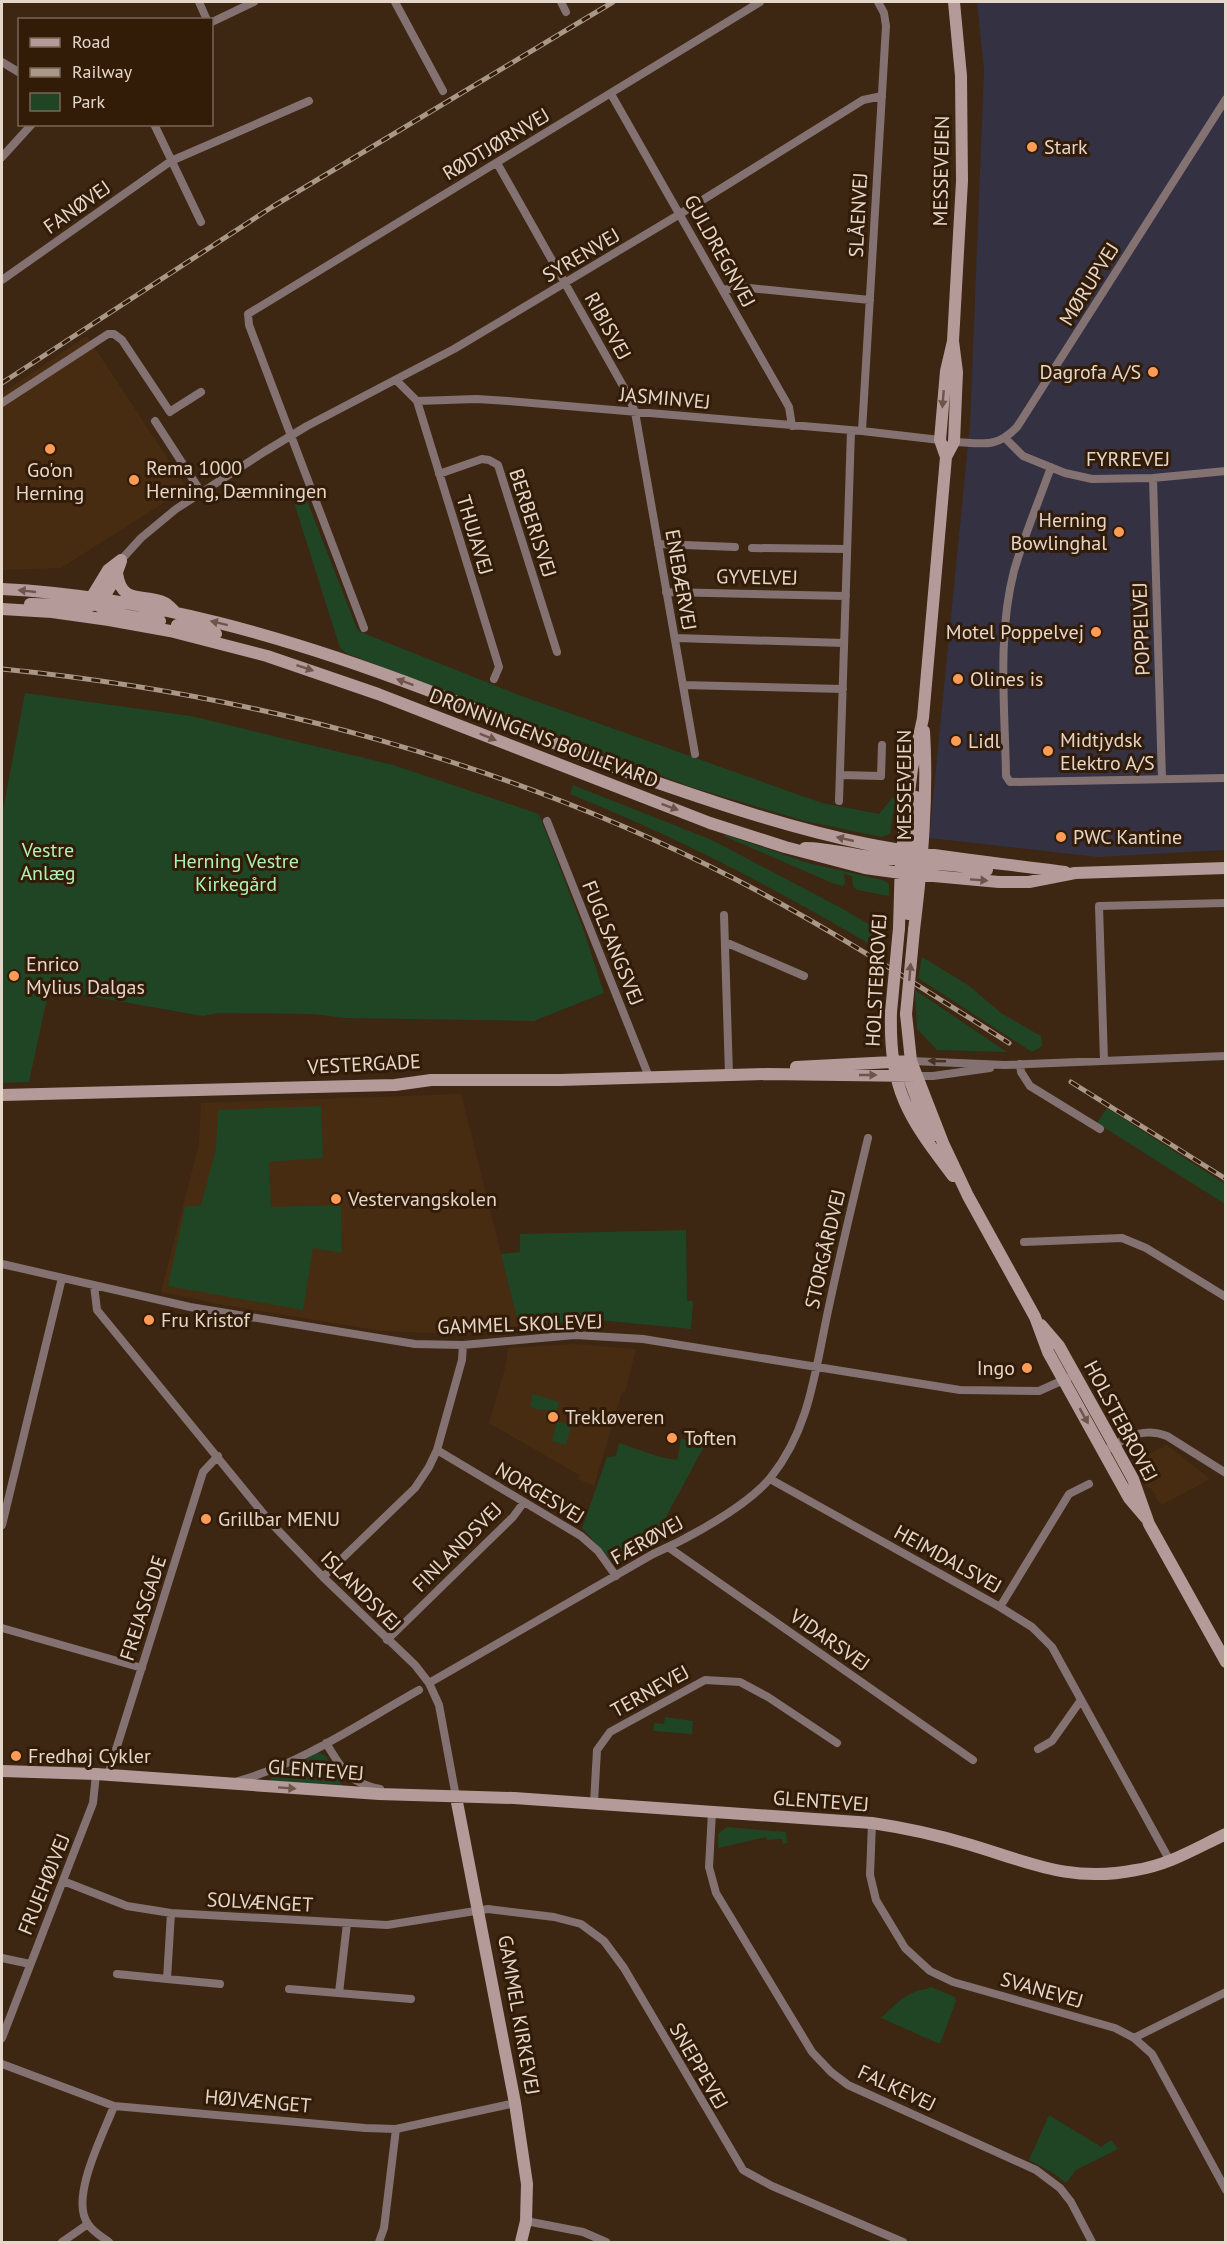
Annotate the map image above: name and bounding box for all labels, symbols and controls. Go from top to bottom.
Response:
legend [18,18,213,126]
text: Road [72,30,110,53]
text: Railway [72,60,133,83]
text: Park [72,90,105,113]
street label: RØDTJØRNVEJ [438,102,554,186]
street label: MESSEVEJEN [927,115,955,227]
place label: Stark [1044,134,1088,160]
marker: Stark [1025,140,1039,154]
street label: SLÅENVEJ [843,172,873,258]
street label: FANØVEJ [38,174,116,240]
street label: GULDREGNVEJ [678,190,762,312]
street label: SYRENVEJ [538,222,624,288]
street label: MØRUPVEJ [1053,237,1125,331]
street label: RIBISVEJ [579,287,637,365]
place label: Dagrofa A/S [1040,359,1141,385]
marker: Dagrofa A/S [1146,365,1160,379]
street label: JASMINVEJ [617,381,712,415]
one-way arrow [939,389,948,408]
marker: Go'on Herning [43,442,57,456]
street label: FYRREVEJ [1086,446,1170,472]
place label: Rema 1000 Herning, Dæmningen [146,455,327,504]
place label: Go'on Herning [16,457,84,506]
street label: BERBERISVEJ [503,465,563,581]
marker: Rema 1000 Herning, Dæmningen [127,473,141,487]
street label: THUJAVEJ [451,492,499,578]
place label: Herning Bowlinghal [1011,507,1107,556]
marker: Herning Bowlinghal [1112,525,1126,539]
street label: ENEBÆRVEJ [659,527,703,633]
street label: GYVELVEJ [716,563,798,591]
street label: POPPELVEJ [1126,582,1156,676]
one-way arrow [17,586,36,596]
one-way arrow [210,618,228,628]
place label: Motel Poppelvej [946,619,1084,645]
marker: Motel Poppelvej [1089,625,1103,639]
one-way arrow [296,664,314,673]
place label: Olines is [970,666,1044,692]
marker: Olines is [951,672,965,686]
one-way arrow [396,677,414,687]
street label: DRONNINGENS BOULEVARD [426,682,662,794]
place label: Midtjydsk Elektro A/S [1060,727,1155,776]
place label: Lidl [968,728,1000,754]
street label: MESSEVEJEN [891,730,917,840]
one-way arrow [479,732,497,742]
marker: Lidl [949,734,963,748]
marker: Midtjydsk Elektro A/S [1041,744,1055,758]
one-way arrow [661,803,679,813]
place label: PWC Kantine [1073,824,1182,850]
marker: PWC Kantine [1054,830,1068,844]
one-way arrow [836,834,855,843]
park label: Vestre Anlæg [20,837,76,886]
park label: Herning Vestre Kirkegård [173,848,299,897]
one-way arrow [969,876,988,885]
street label: FUGLSANGSVEJ [576,877,650,1009]
street label: HOLSTEBROVEJ [860,913,892,1047]
place label: Enrico Mylius Dalgas [26,951,145,1000]
one-way arrow [905,962,915,981]
marker: Enrico Mylius Dalgas [7,969,21,983]
street label: VESTERGADE [306,1048,421,1080]
one-way arrow [928,1057,947,1066]
one-way arrow [858,1070,877,1080]
place label: Vestervangskolen [347,1186,497,1212]
street label: STORGÅRDVEJ [799,1187,851,1311]
marker: Vestervangskolen [329,1192,343,1206]
place label: Fru Kristof [161,1307,252,1333]
street label: GAMMEL SKOLEVEJ [437,1308,603,1340]
marker: Fru Kristof [142,1313,156,1327]
place label: Ingo [977,1355,1015,1381]
street label: HOLSTEBROVEJ [1078,1356,1164,1486]
marker: Ingo [1020,1361,1034,1375]
place label: Trekløveren [565,1404,664,1430]
one-way arrow [1079,1408,1089,1425]
marker: Trekløveren [546,1410,560,1424]
place label: Toften [684,1425,737,1451]
marker: Toften [665,1431,679,1445]
street label: NORGESVEJ [491,1456,589,1530]
street label: FINLANDSVEJ [406,1496,508,1598]
place label: Grillbar MENU [218,1506,340,1532]
street label: FÆRØVEJ [606,1509,688,1571]
marker: Grillbar MENU [199,1512,213,1526]
street label: HEIMDALSVEJ [890,1519,1006,1599]
street label: ISLANDSVEJ [315,1545,407,1637]
street label: FREJASGADE [114,1552,172,1664]
street label: VIDARSVEJ [784,1602,875,1677]
street label: TERNEVEJ [606,1659,694,1723]
place label: Fredhøj Cykler [28,1743,151,1769]
marker: Fredhøj Cykler [9,1749,23,1763]
street label: GLENTEVEJ [267,1754,365,1786]
one-way arrow [277,1783,296,1793]
street label: GLENTEVEJ [772,1785,870,1817]
street label: FRUEHØJVEJ [12,1830,76,1938]
street label: SOLVÆNGET [206,1886,314,1918]
street label: GAMMEL KIRKEVEJ [492,1933,546,2097]
street label: SVANEVEJ [998,1966,1086,2014]
street label: SNEPPEVEJ [664,2018,734,2114]
street label: FALKEVEJ [854,2059,940,2117]
street label: HØJVÆNGET [204,2083,312,2119]

